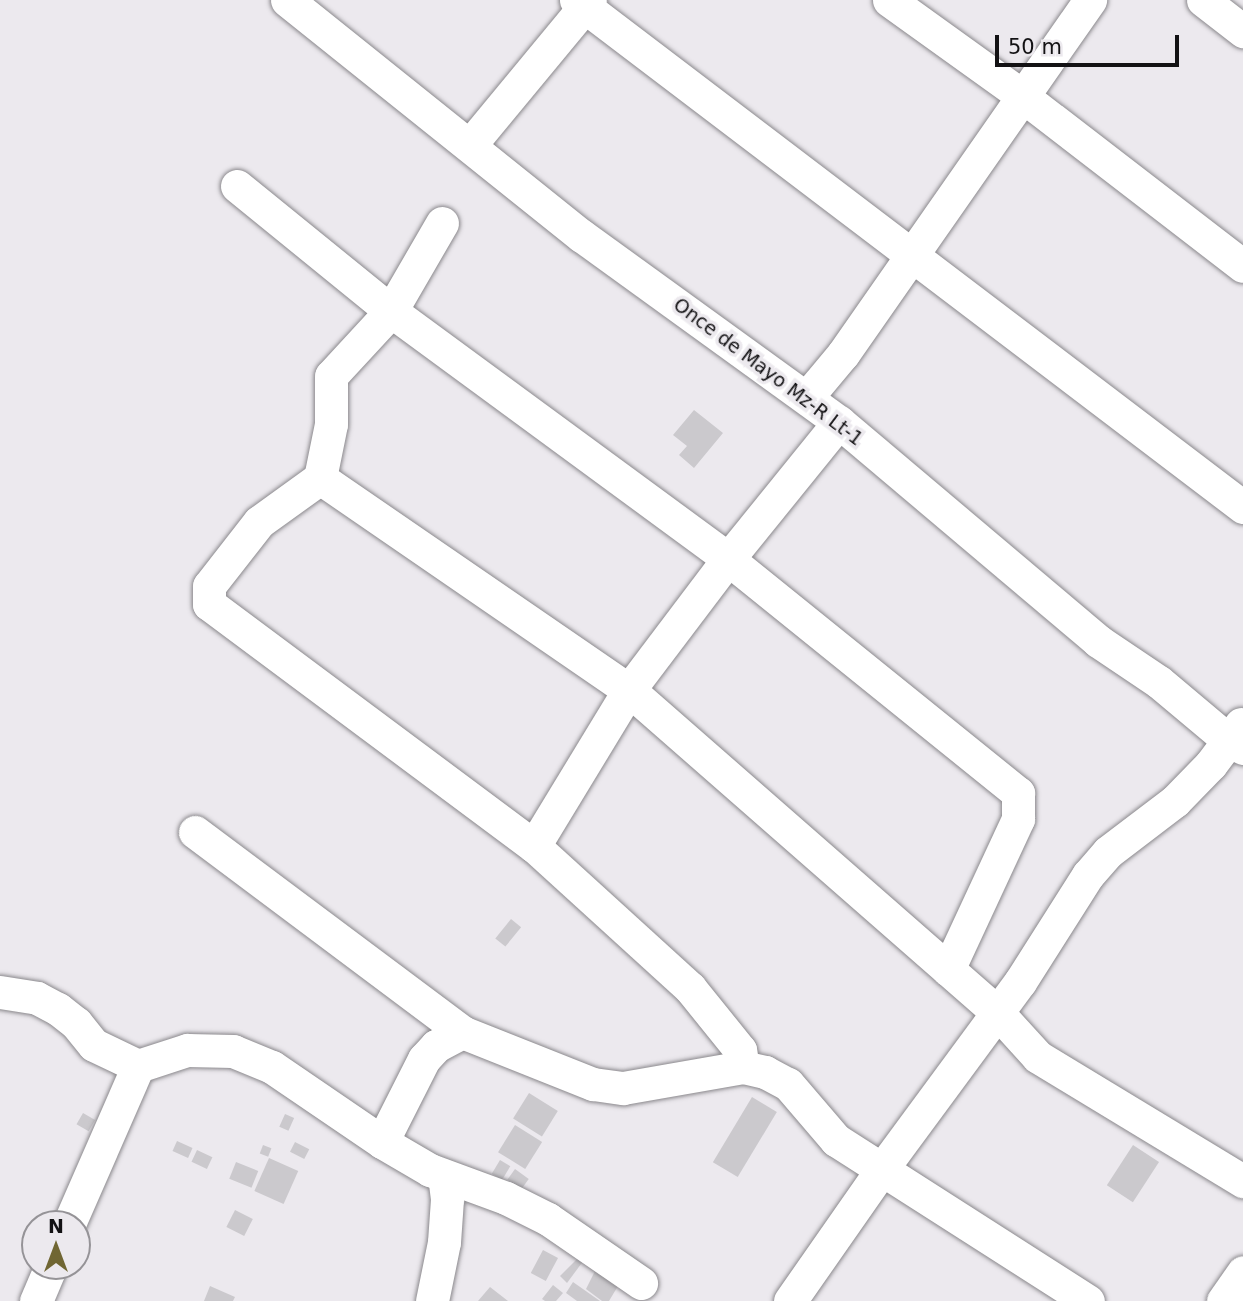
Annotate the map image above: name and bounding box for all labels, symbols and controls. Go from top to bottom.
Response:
scale bar [998,21,1182,65]
text: 50 m [1008,35,1062,59]
street label: Once de Mayo Mz-R Lt-1 [669,293,867,451]
north arrow [21,1210,91,1280]
text: N [48,1215,64,1237]

